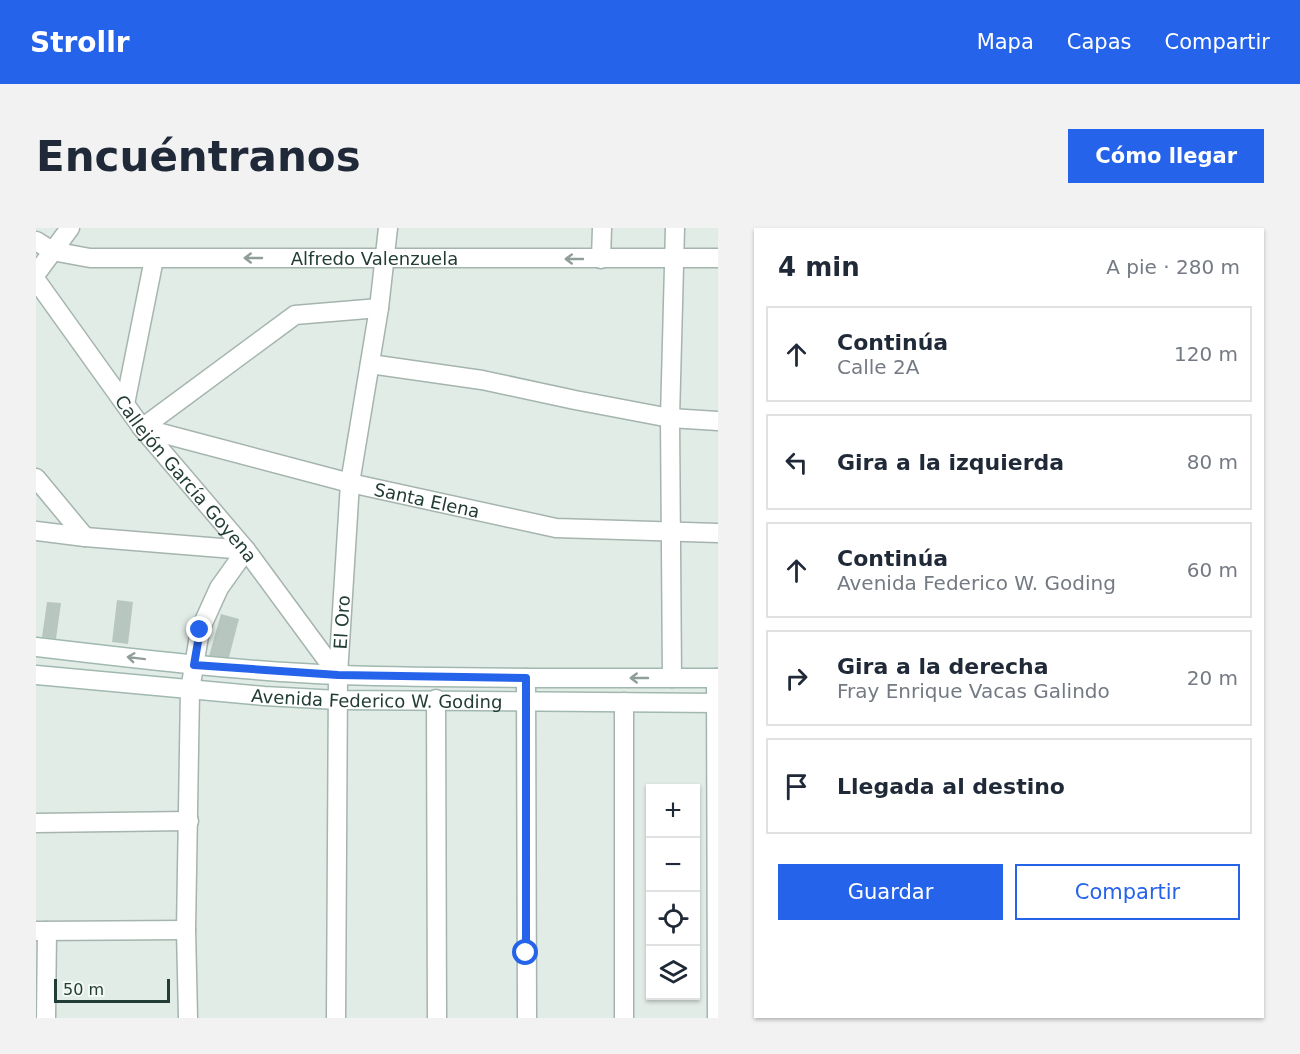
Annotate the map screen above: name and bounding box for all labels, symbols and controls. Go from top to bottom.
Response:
text: Strollr [30,26,130,59]
text: Mapa [977,30,1034,54]
text: Capas [1067,30,1131,54]
text: Compartir [1164,30,1270,54]
button: Cómo llegar [1068,129,1264,183]
text: Encuéntranos [36,132,361,181]
street label: Alfredo Valenzuela [291,248,458,269]
one-way arrow [244,252,264,264]
text: 4 min [778,252,860,282]
one-way arrow [565,253,585,265]
text: A pie · 280 m [1106,255,1240,279]
text: Continúa [837,330,948,355]
icon: ahead [780,338,813,371]
text: 120 m [1174,342,1238,366]
text: Calle 2A [837,355,919,379]
street label: Callejón García Goyena [111,391,262,566]
icon: left [780,446,813,479]
text: Gira a la izquierda [837,450,1064,475]
text: 80 m [1187,450,1238,474]
street label: Santa Elena [372,478,482,522]
text: Continúa [837,546,948,571]
icon: ahead [780,554,813,587]
text: 60 m [1187,558,1238,582]
text: Avenida Federico W. Goding [837,571,1116,595]
street label: El Oro [329,594,353,650]
route end [186,616,212,642]
one-way arrow [126,653,146,664]
text: Gira a la derecha [837,654,1049,679]
icon: right [780,662,813,695]
text: 20 m [1187,666,1238,690]
one-way arrow [629,672,649,684]
text: Fray Enrique Vacas Galindo [837,679,1110,703]
street label: Avenida Federico W. Goding [251,684,503,712]
icon: arrive [780,770,813,803]
text: Llegada al destino [837,774,1065,799]
map controls [646,784,700,1000]
button: + [646,784,700,838]
button: − [646,838,700,892]
button: Guardar [778,864,1003,920]
button: Compartir [1015,864,1240,920]
button: locate [646,892,700,946]
route start [512,939,538,965]
button: layers [646,946,700,1000]
scale bar [54,976,170,1004]
text: 50 m [63,980,104,999]

